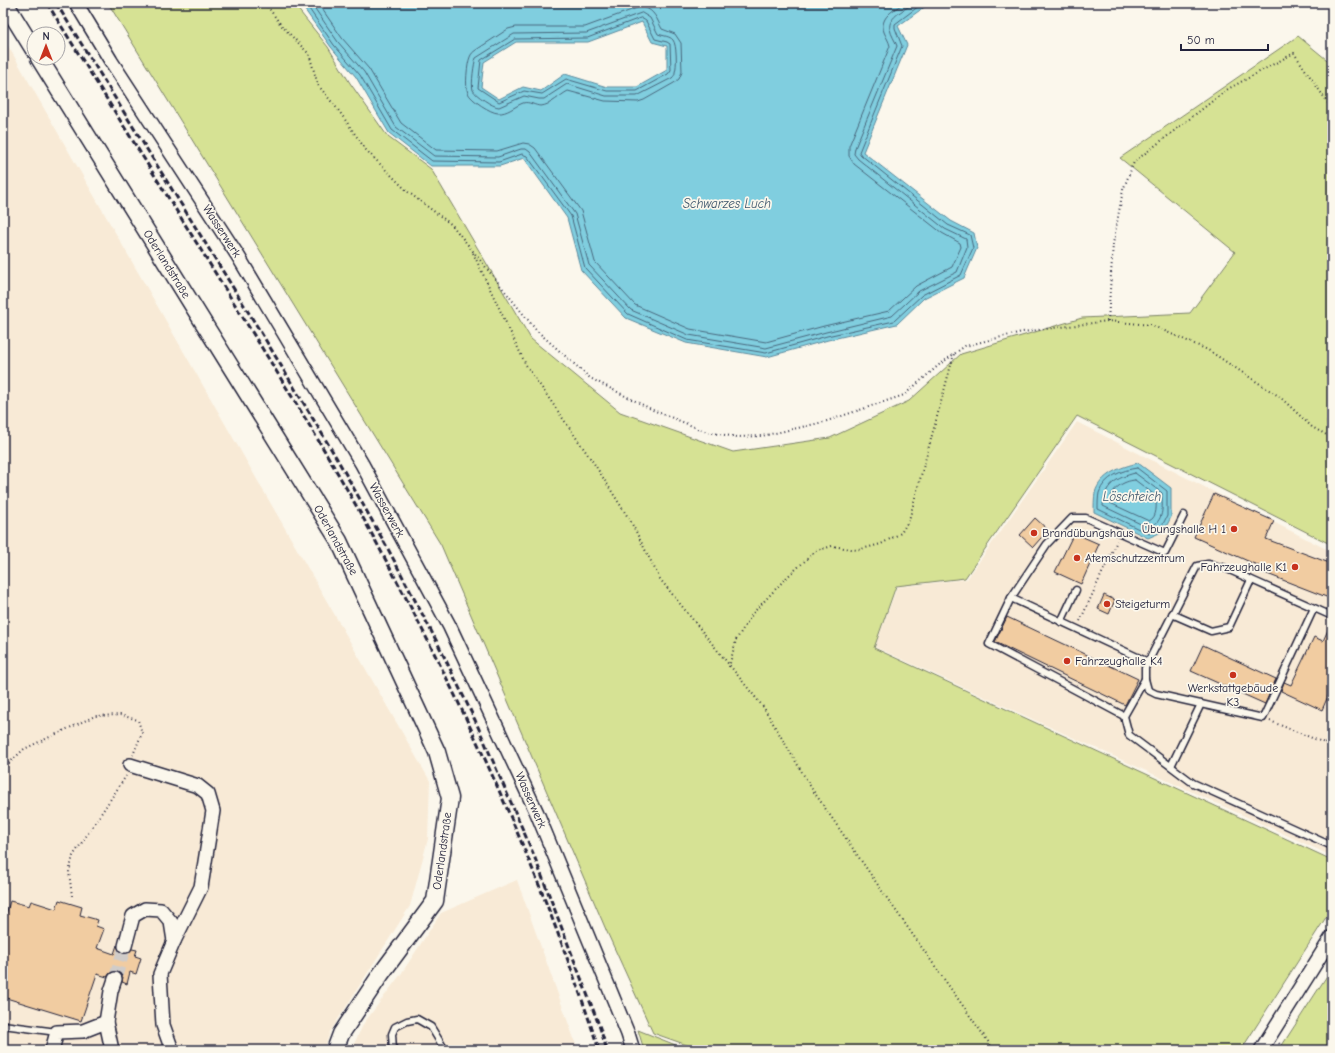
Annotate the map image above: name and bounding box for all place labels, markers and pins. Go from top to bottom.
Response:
place label: Übungshalle H 1 [1142,522,1226,536]
marker: Übungshalle H 1 [1229,524,1239,534]
place label: Brandübungshaus [1042,526,1134,540]
marker: Brandübungshaus [1029,528,1039,538]
place label: Atemschutzzentrum [1085,551,1185,565]
marker: Atemschutzzentrum [1072,553,1082,563]
place label: Fahrzeughalle K1 [1201,560,1287,574]
marker: Fahrzeughalle K1 [1290,562,1300,572]
place label: Steigeturm [1115,597,1170,611]
marker: Steigeturm [1102,599,1112,609]
place label: Fahrzeughalle K4 [1075,654,1163,668]
marker: Fahrzeughalle K4 [1062,656,1072,666]
marker: Werkstattgebäude K3 [1228,670,1238,680]
place label: Werkstattgebäude K3 [1188,681,1278,709]

